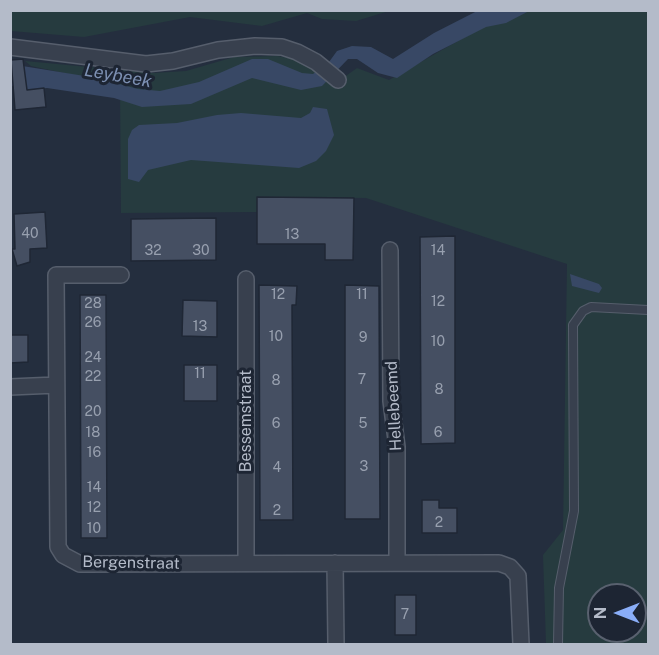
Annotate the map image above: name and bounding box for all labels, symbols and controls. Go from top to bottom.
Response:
water label: Leybeek [83,59,153,93]
house number: 40 [21,226,39,242]
house number: 13 [285,227,299,243]
house number: 32 [144,243,162,259]
house number: 30 [192,243,210,259]
house number: 14 [431,243,445,259]
house number: 12 [271,287,285,303]
house number: 11 [356,287,368,303]
house number: 12 [431,294,445,310]
house number: 28 [84,296,102,312]
house number: 26 [84,315,102,331]
house number: 13 [193,319,207,335]
house number: 10 [269,329,283,345]
house number: 9 [359,330,367,346]
house number: 10 [431,334,445,350]
house number: 24 [84,350,102,366]
street label: Hellebeemd [382,360,406,452]
house number: 11 [194,366,206,382]
house number: 22 [85,369,101,385]
street label: Bessemstraat [236,370,256,472]
house number: 7 [358,372,366,388]
house number: 8 [271,373,281,389]
house number: 8 [434,382,444,398]
house number: 20 [85,404,101,420]
house number: 6 [272,416,280,432]
house number: 5 [359,416,367,432]
house number: 18 [86,425,100,441]
house number: 6 [434,425,442,441]
house number: 16 [87,445,101,461]
house number: 3 [360,459,368,475]
house number: 4 [273,460,281,476]
house number: 14 [87,480,101,496]
house number: 12 [87,500,101,516]
house number: 2 [273,503,281,519]
house number: 2 [435,515,443,531]
house number: 10 [87,521,101,537]
street label: Bergenstraat [82,553,180,573]
north arrow [587,583,647,643]
house number: 7 [401,607,409,623]
text: N [591,607,610,619]

